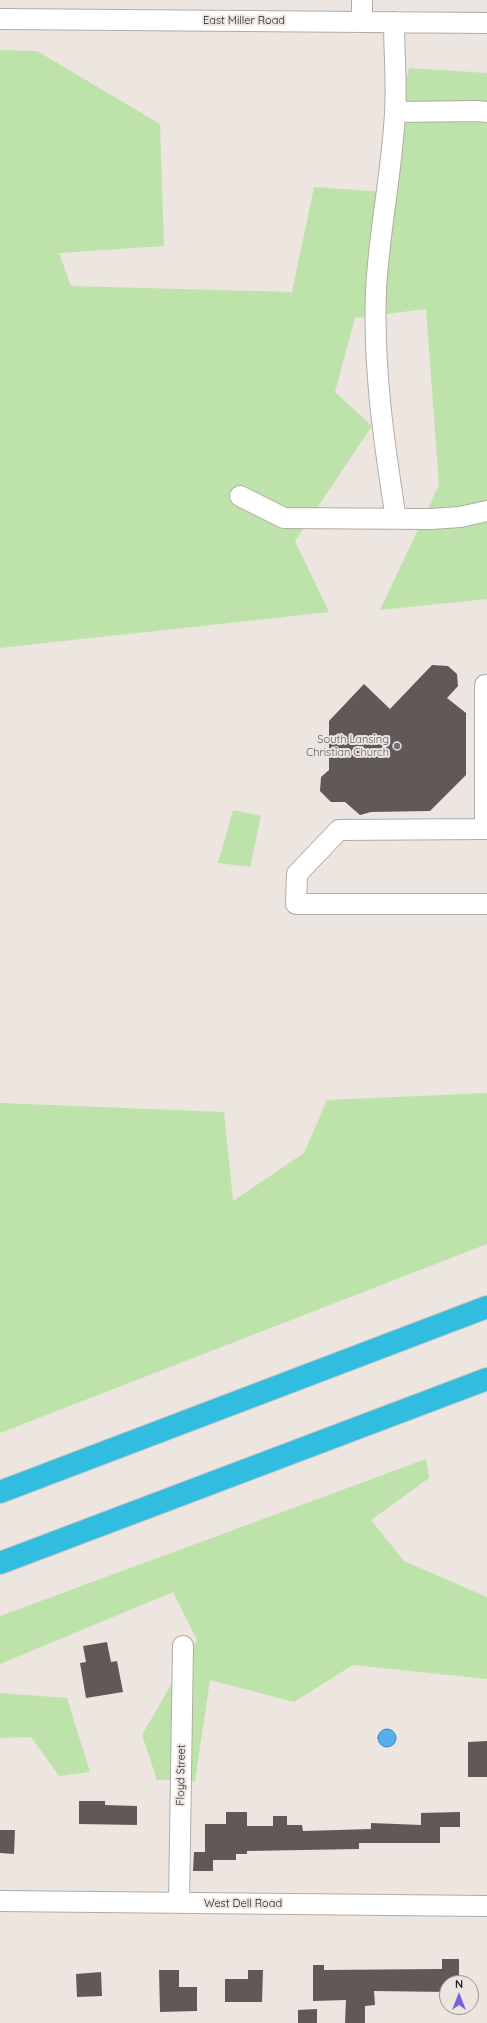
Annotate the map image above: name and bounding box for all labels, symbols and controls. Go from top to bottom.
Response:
street label: East Miller Road [203,14,285,28]
place label: South Lansing Christian Church [306,733,389,759]
marker: South Lansing Christian Church [392,741,402,751]
street label: Floyd Street [174,1744,188,1806]
street label: West Dell Road [204,1897,282,1911]
north arrow [439,1975,479,2015]
text: N [455,1977,463,1991]

